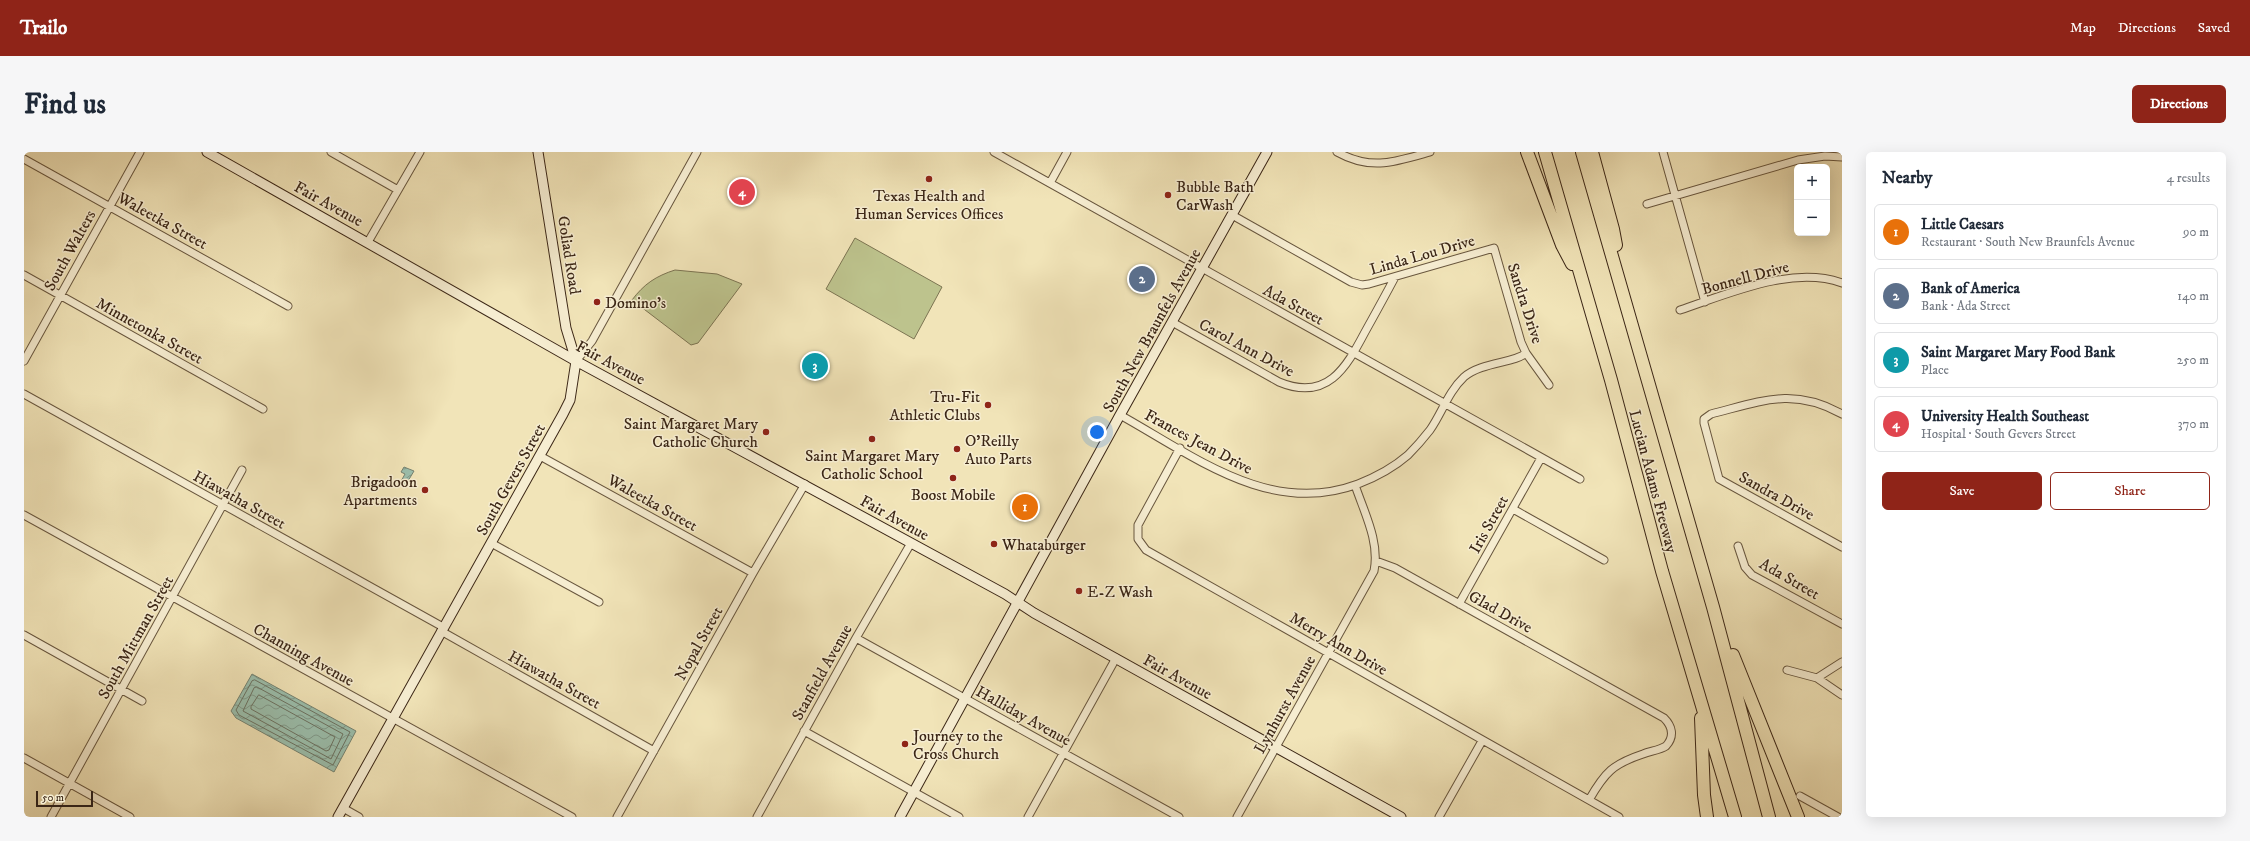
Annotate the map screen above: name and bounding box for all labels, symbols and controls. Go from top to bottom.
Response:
text: Trailo [20,17,67,40]
text: Map [2070,19,2096,37]
text: Directions [2118,19,2176,37]
text: Saved [2198,19,2230,37]
button: Directions [2132,85,2226,123]
text: Find us [24,87,106,122]
map controls [1794,164,1830,236]
button: + [1794,164,1830,200]
text: Nearby [1882,167,1932,189]
text: 4 results [2167,170,2210,186]
marker: Texas Health and Human Services Offices [924,174,934,184]
street label: Fair Avenue [291,177,367,231]
pin: 4 [729,177,755,207]
place label: Bubble Bath CarWash [1176,177,1255,215]
place label: Texas Health and Human Services Offices [855,186,1003,224]
street label: Waleetka Street [113,187,211,254]
marker: Bubble Bath CarWash [1163,190,1173,200]
button: − [1794,200,1830,236]
street label: South Walters [40,207,100,294]
street label: Goliad Road [553,214,585,296]
text: Little Caesars [1921,215,2004,234]
text: 1 [1894,224,1898,240]
text: 90 m [2183,224,2209,240]
street label: Linda Lou Drive [1367,230,1477,279]
text: Restaurant · South New Braunfels Avenue [1921,234,2135,250]
street label: South New Braunfels Avenue [1098,245,1205,416]
street label: Bonnell Drive [1699,257,1792,299]
street label: Sandra Drive [1503,261,1548,346]
pin: 2 [1129,264,1155,294]
text: Bank of America [1921,279,2020,298]
street label: Ada Street [1260,280,1327,330]
text: 2 [1893,288,1899,304]
text: 140 m [2177,288,2209,304]
street label: Minnetonka Street [92,293,207,369]
place label: Domino's [605,293,666,313]
marker: Domino's [592,297,602,307]
text: Bank · Ada Street [1921,298,2011,314]
street label: Carol Ann Drive [1195,314,1298,382]
street label: Fair Avenue [572,336,649,390]
text: Saint Margaret Mary Food Bank [1921,343,2115,362]
pin: 3 [802,351,828,381]
text: 3 [1894,352,1898,368]
text: 250 m [2177,352,2209,368]
text: Place [1921,362,1949,378]
place label: Tru-Fit Athletic Clubs [889,387,980,425]
marker: Tru-Fit Athletic Clubs [983,400,993,410]
street label: Frances Jean Drive [1141,405,1256,479]
text: University Health Southeast [1921,407,2089,426]
street label: Lucian Adams Freeway [1624,408,1682,555]
place label: Saint Margaret Mary Catholic Church [624,414,759,452]
text: 4 [1892,416,1900,432]
text: 370 m [2178,416,2209,432]
street label: South Gevers Street [472,420,550,539]
your location [1087,422,1107,442]
text: Hospital · South Gevers Street [1921,426,2076,442]
marker: Saint Margaret Mary Catholic Church [761,427,771,437]
place label: O'Reilly Auto Parts [965,431,1032,469]
marker: Saint Margaret Mary Catholic School [867,434,877,444]
marker: O'Reilly Auto Parts [952,444,962,454]
place label: Saint Margaret Mary Catholic School [805,446,940,484]
street label: Hiawatha Street [190,466,289,534]
street label: Sandra Drive [1735,467,1818,525]
street label: Waleetka Street [603,469,701,536]
place label: Brigadoon Apartments [344,472,418,510]
button: Save [1882,472,2042,510]
button: Share [2050,472,2210,510]
marker: Boost Mobile [948,473,958,483]
marker: Brigadoon Apartments [420,485,430,495]
place label: Boost Mobile [911,485,996,505]
street label: Fair Avenue [857,491,933,545]
pin: 1 [1012,492,1038,522]
street label: Iris Street [1465,492,1513,557]
place label: Whataburger [1001,535,1086,555]
marker: Whataburger [989,539,999,549]
street label: Ada Street [1756,554,1823,604]
street label: South Mittman Street [94,572,178,703]
place label: E-Z Wash [1087,582,1153,602]
marker: E-Z Wash [1074,586,1084,596]
street label: Glad Drive [1465,586,1536,638]
street label: Nopal Street [670,603,727,684]
street label: Merry Ann Drive [1286,608,1391,680]
street label: Channing Avenue [250,619,358,691]
street label: Stanfield Avenue [787,621,857,724]
street label: Hiawatha Street [505,646,604,714]
street label: Fair Avenue [1140,650,1216,704]
street label: Lynhurst Avenue [1250,652,1320,757]
street label: Halliday Avenue [972,681,1075,750]
place label: Journey to the Cross Church [911,726,1003,764]
marker: Journey to the Cross Church [900,739,910,749]
scale bar [36,789,93,808]
text: 50 m [42,791,64,805]

